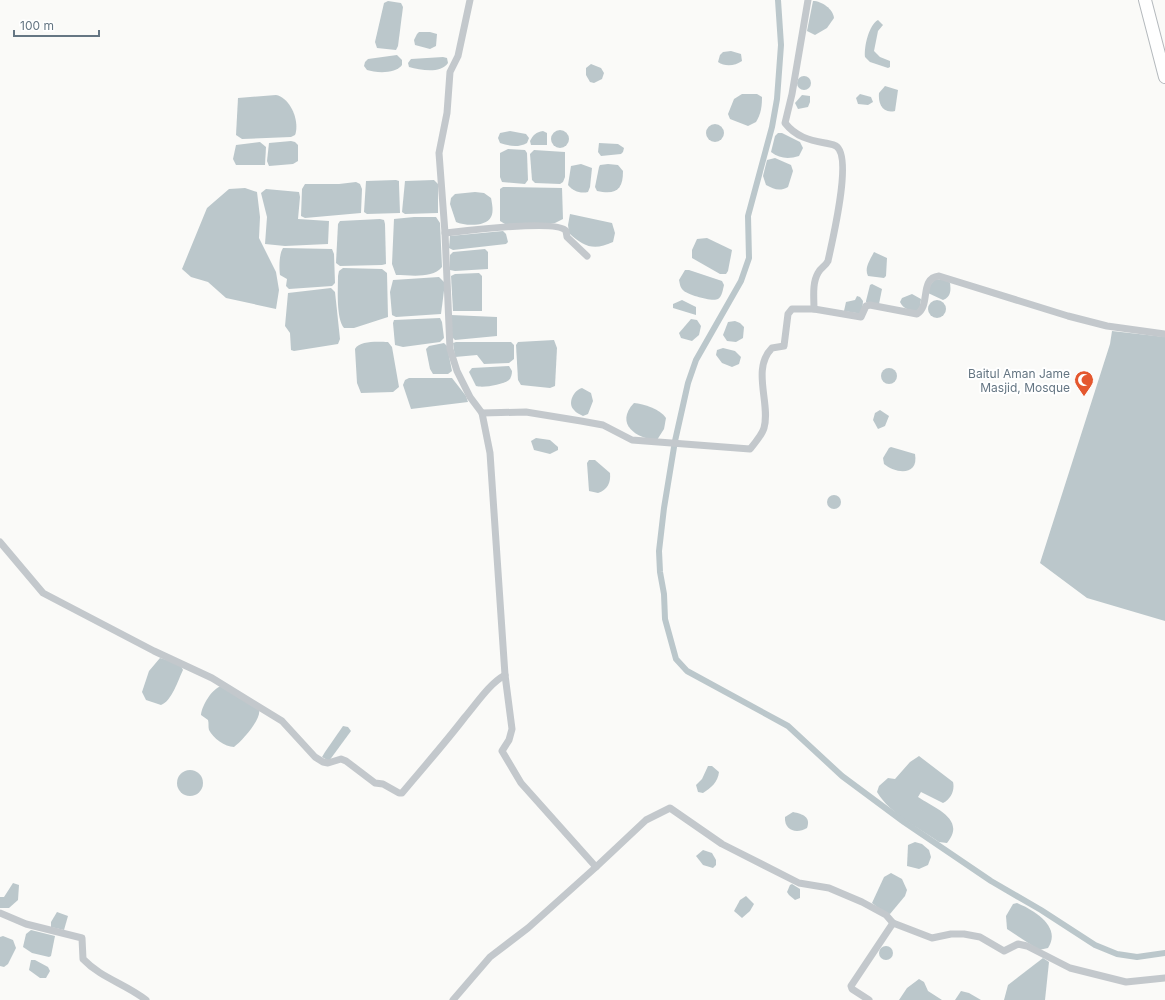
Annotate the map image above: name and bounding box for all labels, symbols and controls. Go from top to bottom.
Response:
scale bar [14,12,99,38]
text: 100 m [20,18,54,33]
place label: Baitul Aman Jame Masjid, Mosque [968,366,1070,395]
mosque icon: Baitul Aman Jame Masjid, Mosque [1073,369,1095,397]

